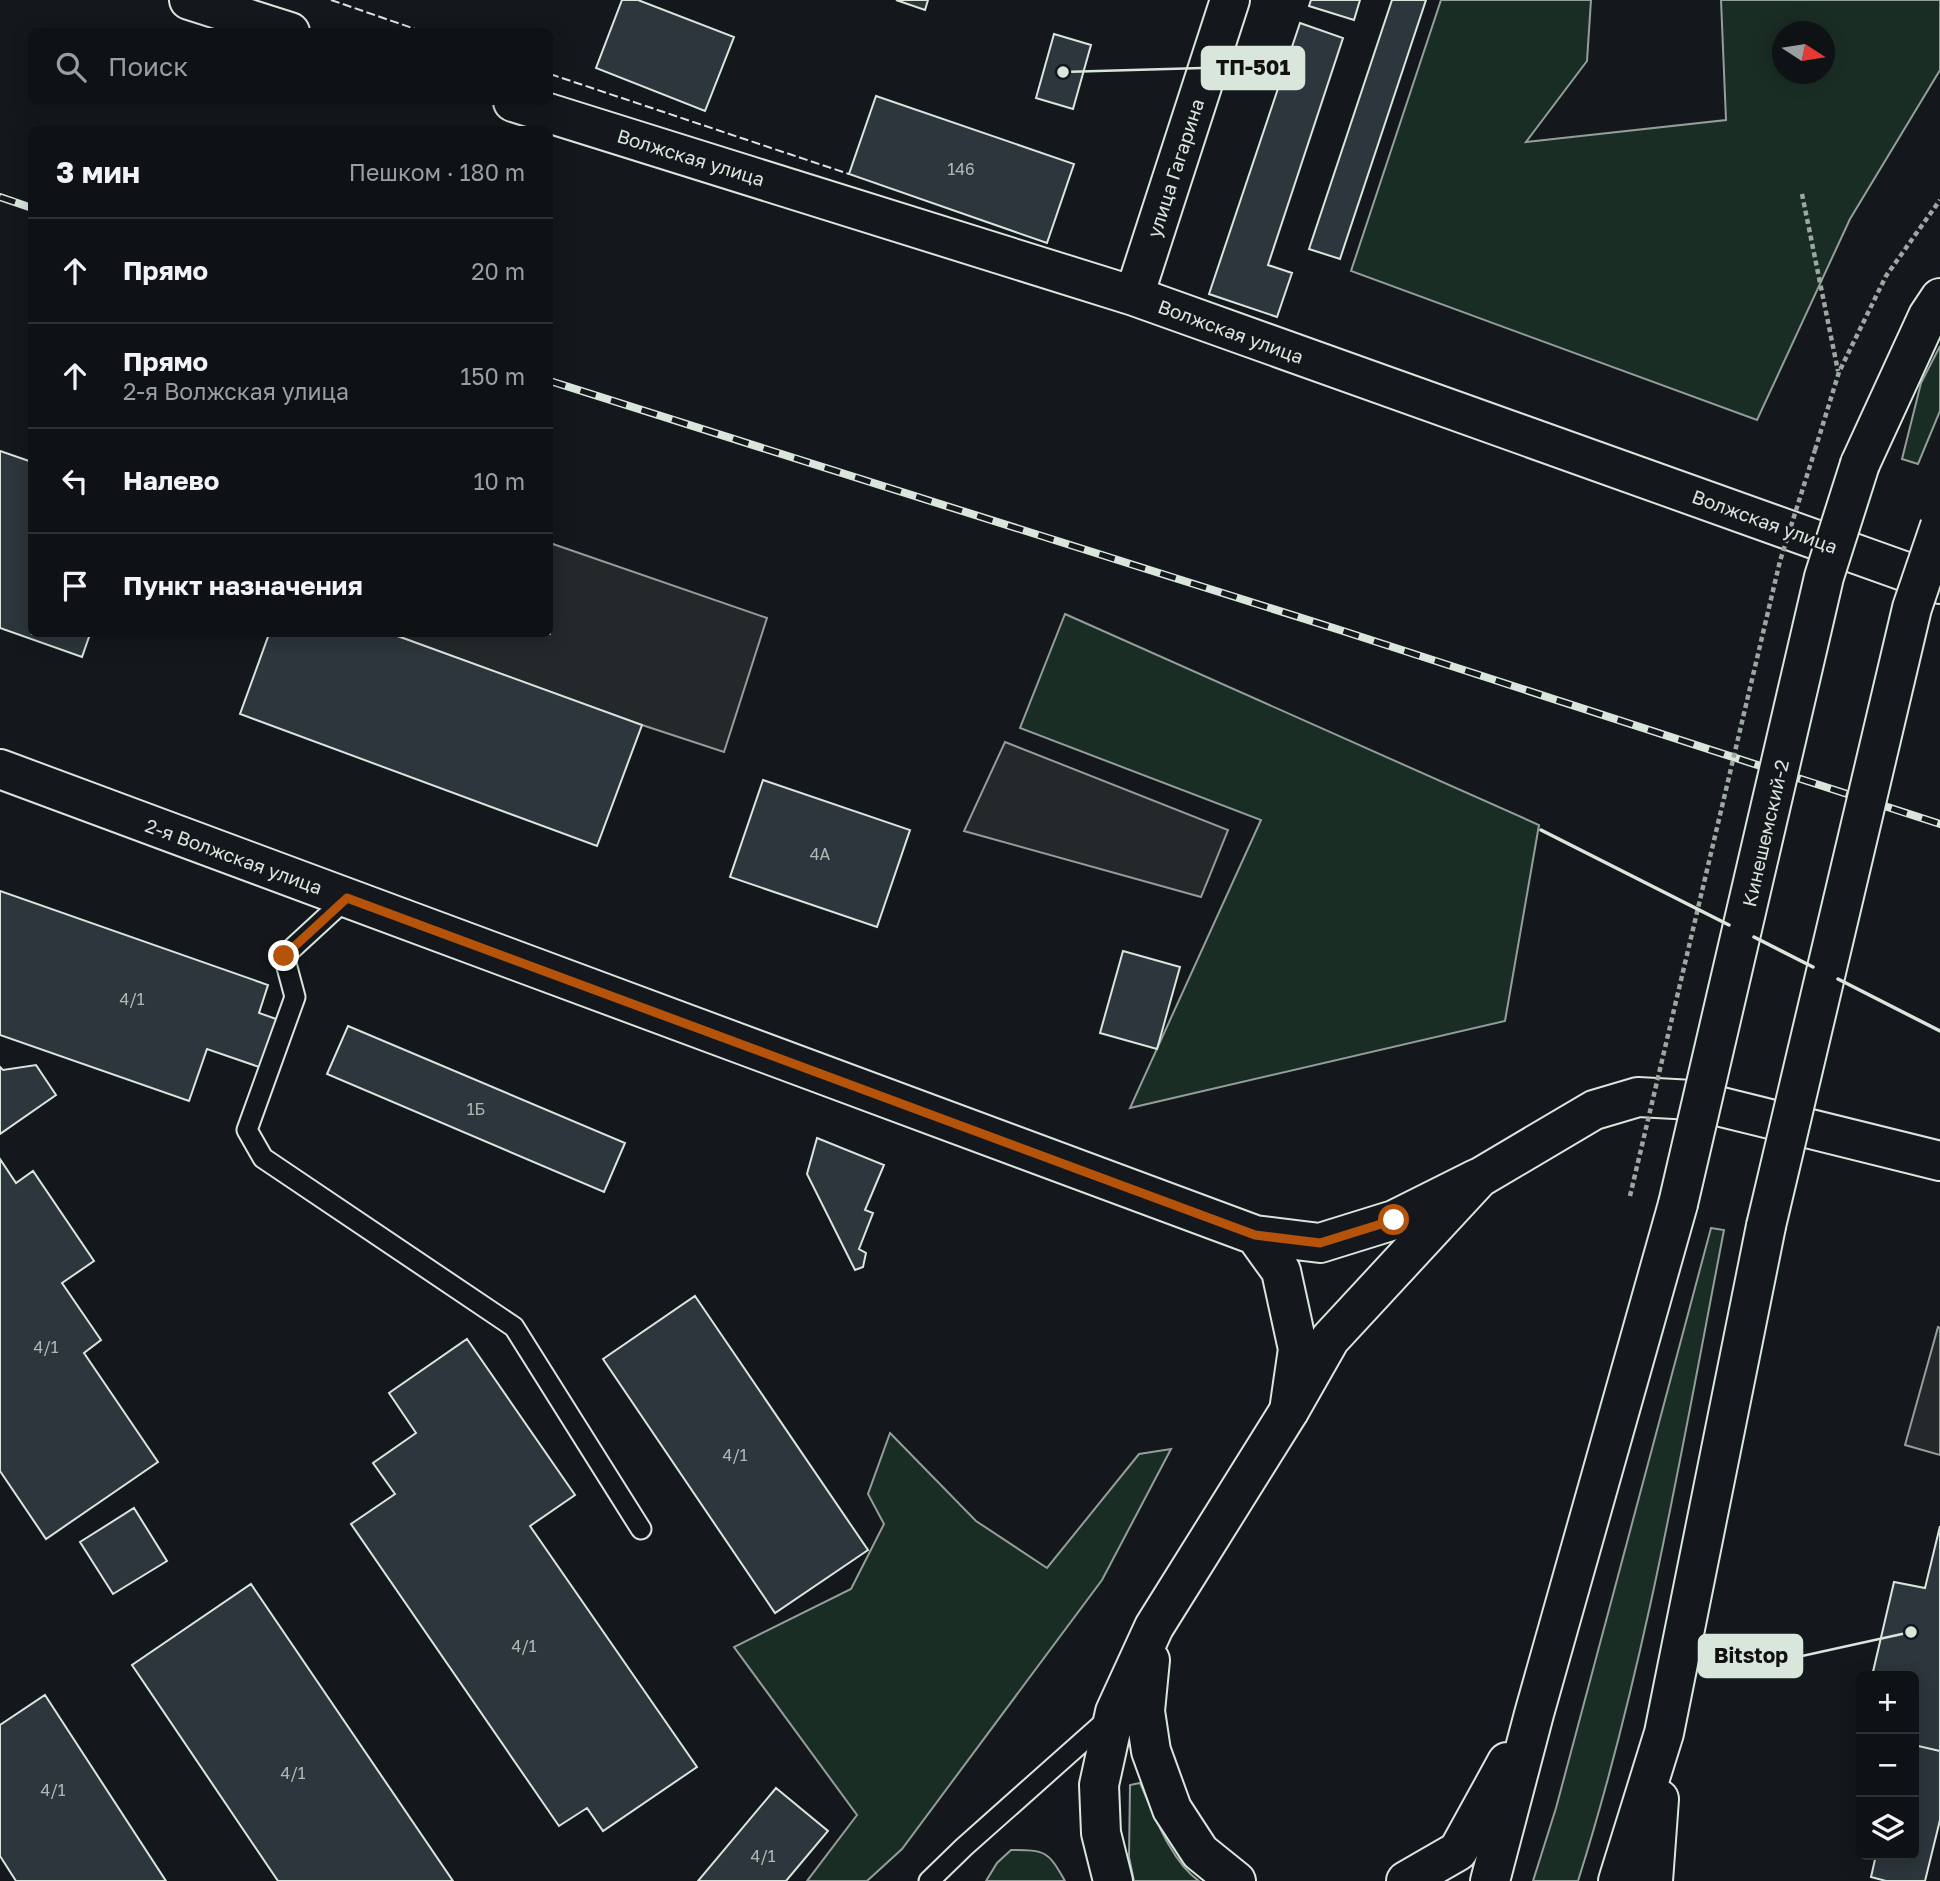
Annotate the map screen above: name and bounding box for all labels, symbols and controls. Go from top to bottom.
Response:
north arrow [1772,21,1835,84]
search box [28,28,553,105]
callout: ТП-501 [1202,47,1304,89]
icon: search [52,48,90,86]
text: Поиск [108,51,188,82]
text: ТП-501 [1216,54,1291,80]
street label: улица Гагарина [1142,96,1208,240]
street label: Волжская улица [615,124,767,190]
text: 3 мин [56,154,140,190]
text: Пешком · 180 m [349,158,525,186]
house number: 146 [947,159,975,179]
icon: ahead [56,252,94,290]
text: Прямо [123,255,208,286]
text: 20 m [471,257,525,285]
street label: Волжская улица [1155,294,1307,368]
text: Прямо [123,346,208,377]
icon: ahead [56,357,94,395]
text: 150 m [460,362,525,390]
text: 2-я Волжская улица [123,377,349,405]
icon: left [56,462,94,500]
text: Налево [123,465,219,496]
text: 10 m [473,467,525,495]
street label: Волжская улица [1689,484,1841,558]
icon: arrive [56,567,94,605]
text: Пункт назначения [123,570,363,601]
street label: Кинешемский-2 [1737,757,1793,909]
street label: 2-я Волжская улица [142,813,326,899]
house number: 4А [810,844,831,864]
route end [268,940,299,971]
house number: 4/1 [119,989,145,1009]
house number: 1Б [467,1099,485,1119]
route start [1378,1204,1409,1235]
house number: 4/1 [33,1337,59,1357]
house number: 4/1 [722,1445,748,1465]
callout: Bitstop [1699,1635,1802,1677]
house number: 4/1 [511,1636,537,1656]
text: Bitstop [1714,1642,1788,1668]
map controls [1856,1671,1919,1860]
button: + [1856,1671,1919,1734]
button: − [1856,1734,1919,1797]
house number: 4/1 [280,1763,306,1783]
house number: 4/1 [40,1780,66,1800]
button: layers [1856,1797,1919,1860]
house number: 4/1 [750,1846,776,1866]

